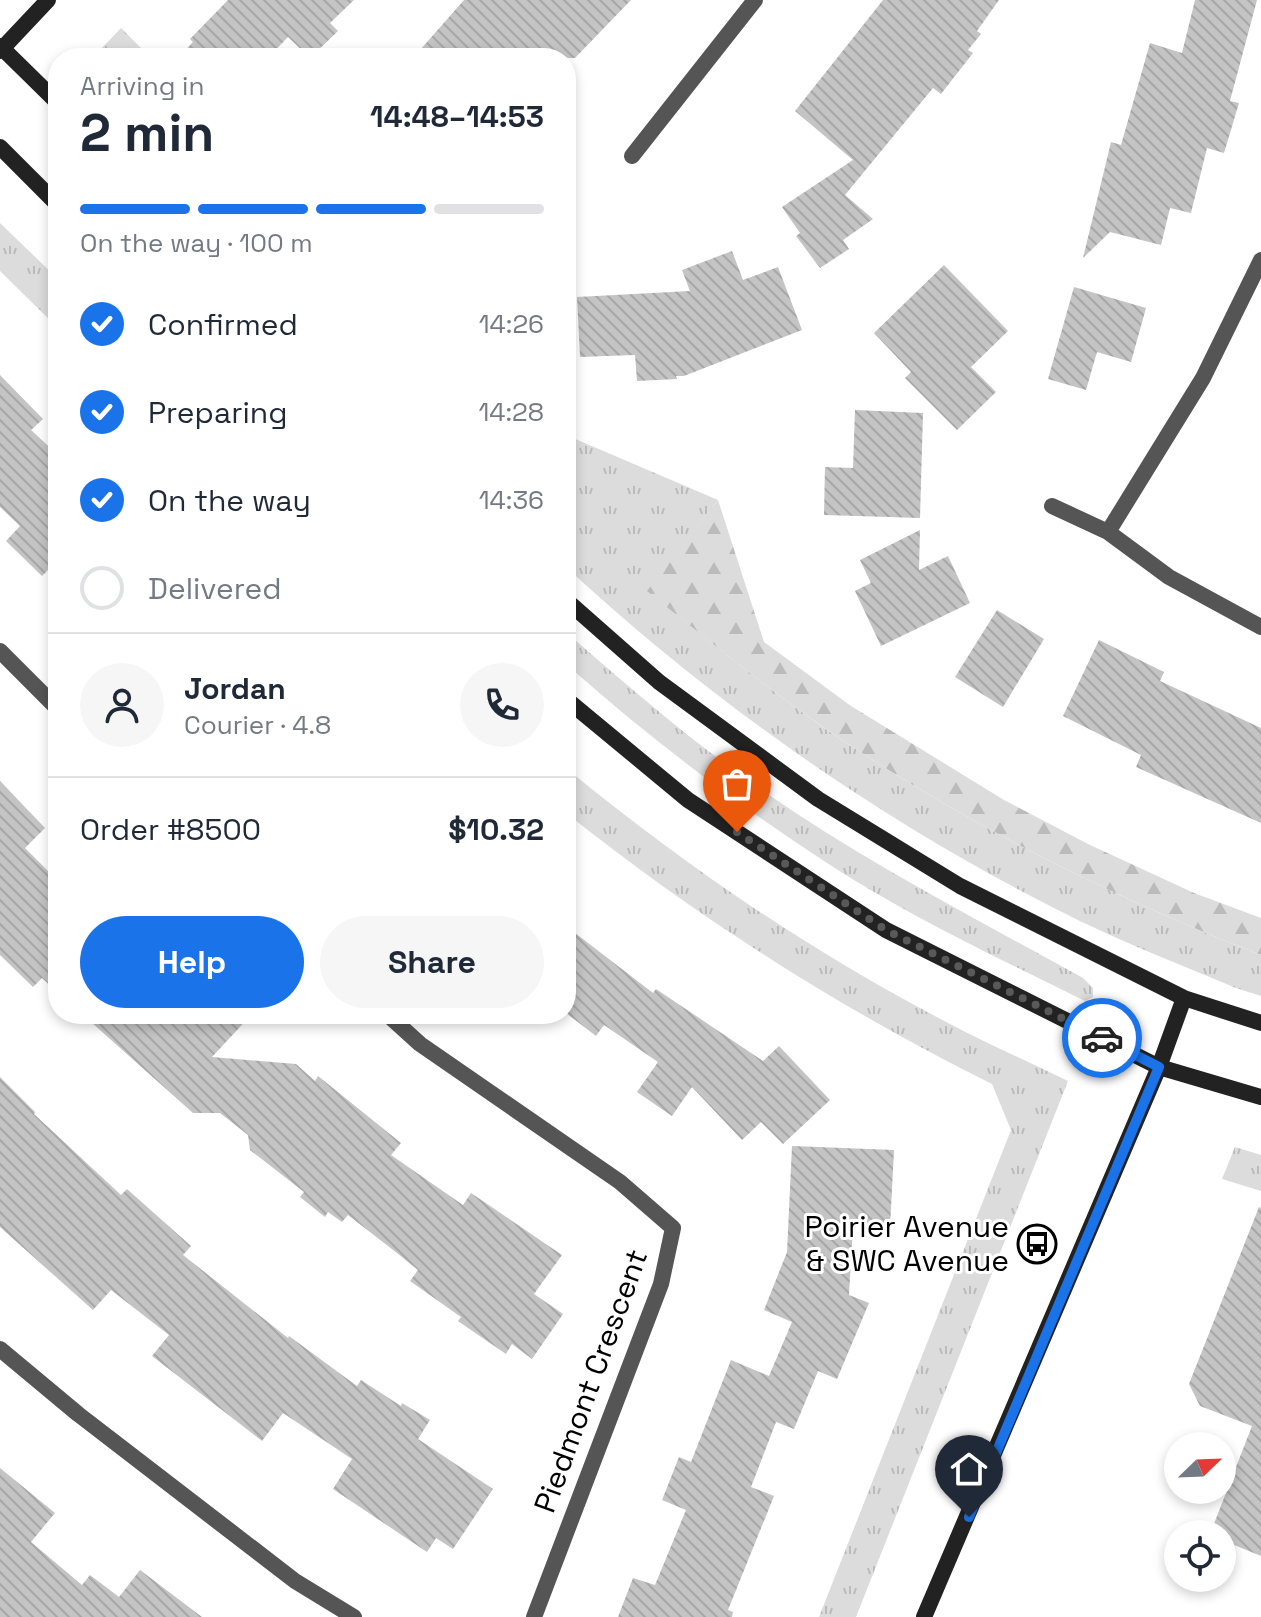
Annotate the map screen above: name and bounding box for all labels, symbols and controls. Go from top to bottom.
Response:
text: Arriving in [80,69,204,103]
text: 14:48–14:53 [370,97,544,136]
text: 2 min [80,100,214,166]
text: On the way · 100 m [80,226,313,260]
icon: check [80,302,124,346]
text: Confirmed [148,305,298,344]
text: 14:26 [479,307,544,341]
icon: check [80,390,124,434]
text: Preparing [148,393,287,432]
text: 14:28 [478,395,544,429]
icon: check [80,478,124,522]
text: On the way [148,481,311,520]
text: 14:36 [479,483,544,517]
text: Delivered [148,569,282,608]
button: person [80,663,164,747]
button: phone [460,663,544,747]
text: Jordan [184,669,286,708]
text: Courier · 4.8 [184,708,331,742]
pin [703,750,771,832]
icon: bag [715,762,759,806]
text: Order #8500 [80,810,261,849]
text: $10.32 [448,810,544,849]
button: Help [80,916,304,1008]
button: Share [320,916,544,1008]
courier [1062,998,1142,1078]
icon: car [1080,1016,1124,1060]
place label: Poirier Avenue & SWC Avenue [805,1207,1009,1280]
bus stop icon: Poirier Avenue & SWC Avenue [1016,1223,1058,1265]
street label: Piedmont Crescent [525,1244,656,1518]
north arrow [1164,1432,1236,1504]
map controls [1164,1432,1236,1592]
pin [935,1435,1003,1517]
icon: home [947,1447,991,1491]
button: locate [1164,1520,1236,1592]

